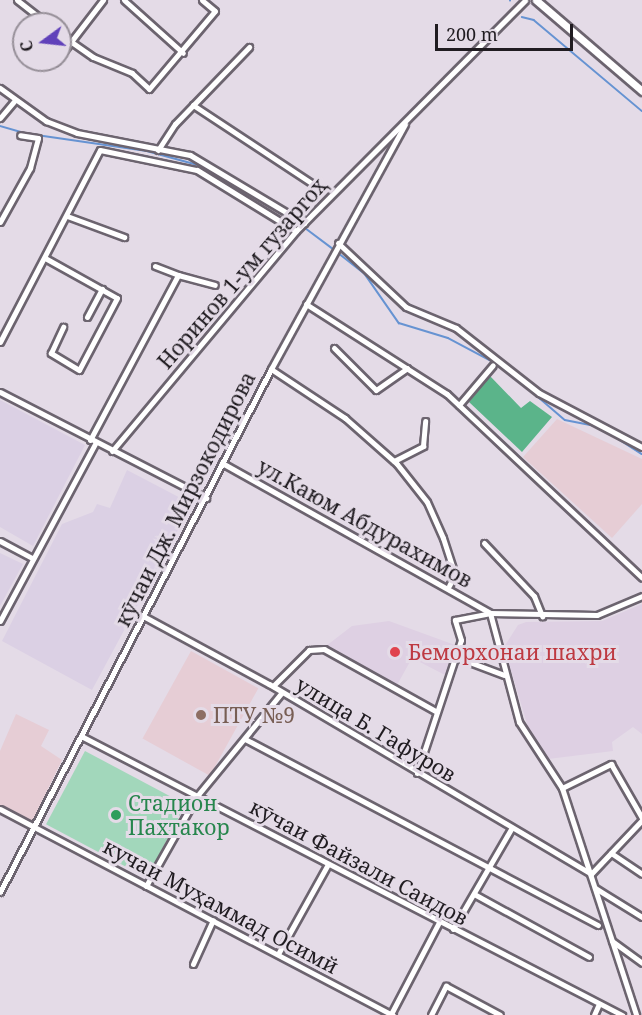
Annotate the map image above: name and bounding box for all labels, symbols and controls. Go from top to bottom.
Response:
north arrow [12,12,72,72]
scale bar [438,12,576,50]
text: 200 m [446,22,498,46]
text: С [15,38,39,54]
street label: Норинов 1-ум гузаргоҳ [152,172,332,374]
street label: кӯчаи Дж. Мирзокодирова [110,367,260,631]
street label: ул.Каюм Абдурахимов [253,453,477,593]
place label: Беморхонаи шахри [408,639,617,665]
marker: Беморхонаи шахри [386,643,404,661]
street label: улица Б. Гафуров [291,671,461,787]
place label: ПТУ №9 [213,702,295,728]
marker: ПТУ №9 [194,708,208,722]
place label: Стадион Пахтакор [128,790,230,840]
street label: кӯчаи Файзали Саидов [246,794,472,930]
marker: Стадион Пахтакор [109,808,123,822]
street label: кучаи Муҳаммад Осимй [99,833,343,979]

